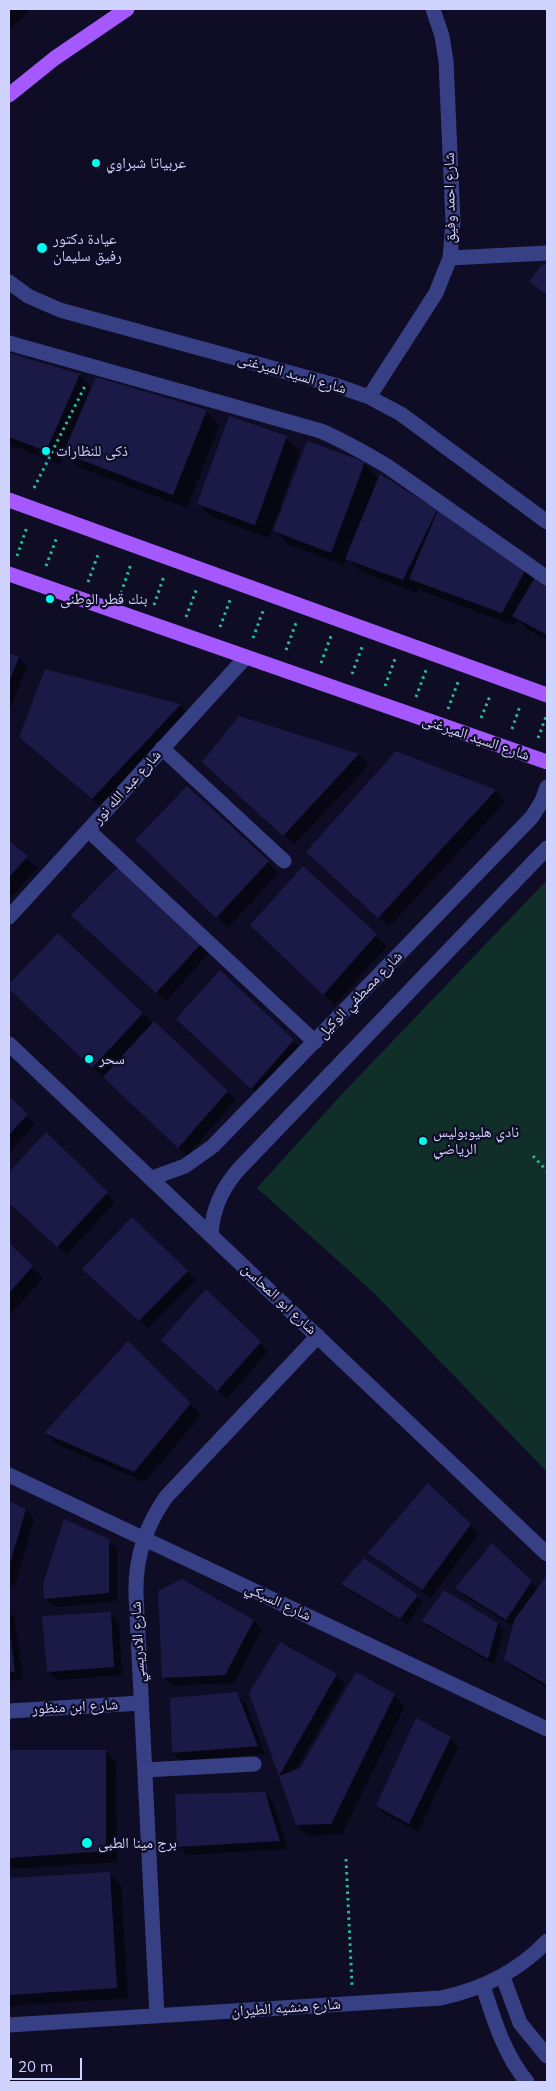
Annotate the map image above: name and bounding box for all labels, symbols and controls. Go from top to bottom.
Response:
street label: شارع احمد وفيق [440,152,460,244]
place label: عربياتا شبراوي [106,154,186,172]
marker: عربياتا شبراوي [90,157,102,169]
place label: عيادة دكتور رفيق سليمان [53,230,122,265]
marker: عيادة دكتور رفيق سليمان [35,241,49,255]
street label: شارع السيد الميرغنى [236,350,348,398]
place label: ذكى للنظارات [56,442,128,460]
marker: ذكى للنظارات [40,445,52,457]
place label: بنك قطر الوطنى [60,590,148,608]
marker: بنك قطر الوطنى [44,593,56,605]
street label: شارع السيد الميرغنى [420,711,532,765]
street label: شارع عبد الله نور [89,746,165,828]
street label: شارع مصطفي الوكيل [314,948,406,1042]
place label: سحر [99,1050,125,1068]
marker: سحر [83,1053,95,1065]
place label: نادي هليوبوليس الرياضي [433,1123,519,1158]
marker: نادي هليوبوليس الرياضي [417,1135,429,1147]
street label: شارع ابو المحاسن [238,1260,320,1338]
street label: شارع السبكي [242,1579,314,1625]
street label: شارع الادريسي [127,1601,149,1683]
street label: شارع ابن منظور [31,1696,119,1718]
place label: برج مينا الطبى [98,1834,177,1852]
marker: برج مينا الطبى [80,1836,94,1850]
street label: شارع منشيه الطيران [231,1995,341,2021]
scale bar [12,2048,85,2080]
text: 20 m [18,2057,53,2076]

